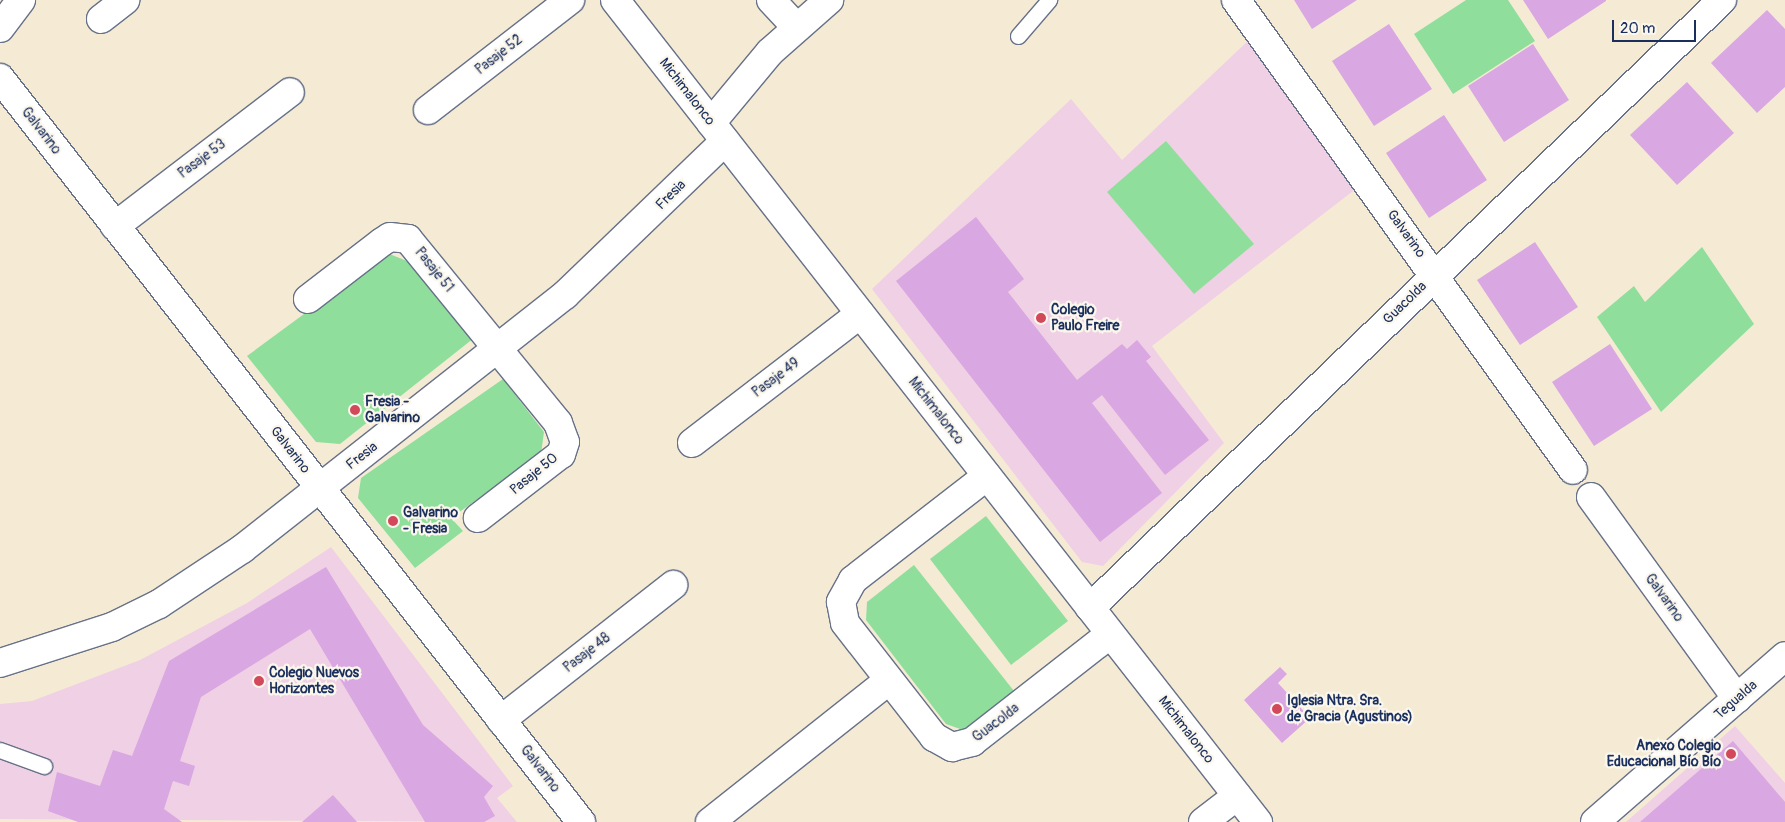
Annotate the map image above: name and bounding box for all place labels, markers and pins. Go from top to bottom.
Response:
place label: Colegio Paulo Freire [1051,302,1119,334]
marker: Colegio Paulo Freire [1035,312,1047,324]
place label: Fresia - Galvarino [365,394,420,427]
marker: Fresia - Galvarino [349,404,361,416]
place label: Galvarino - Fresia [403,505,458,538]
marker: Galvarino - Fresia [387,515,399,527]
place label: Colegio Nuevos Horizontes [269,665,359,698]
marker: Colegio Nuevos Horizontes [253,675,265,687]
place label: Iglesia Ntra. Sra. de Gracia (Agustinos) [1287,693,1413,726]
marker: Iglesia Ntra. Sra. de Gracia (Agustinos) [1271,703,1283,715]
place label: Anexo Colegio Educacional Bío Bío [1607,738,1721,770]
marker: Anexo Colegio Educacional Bío Bío [1725,748,1737,760]

